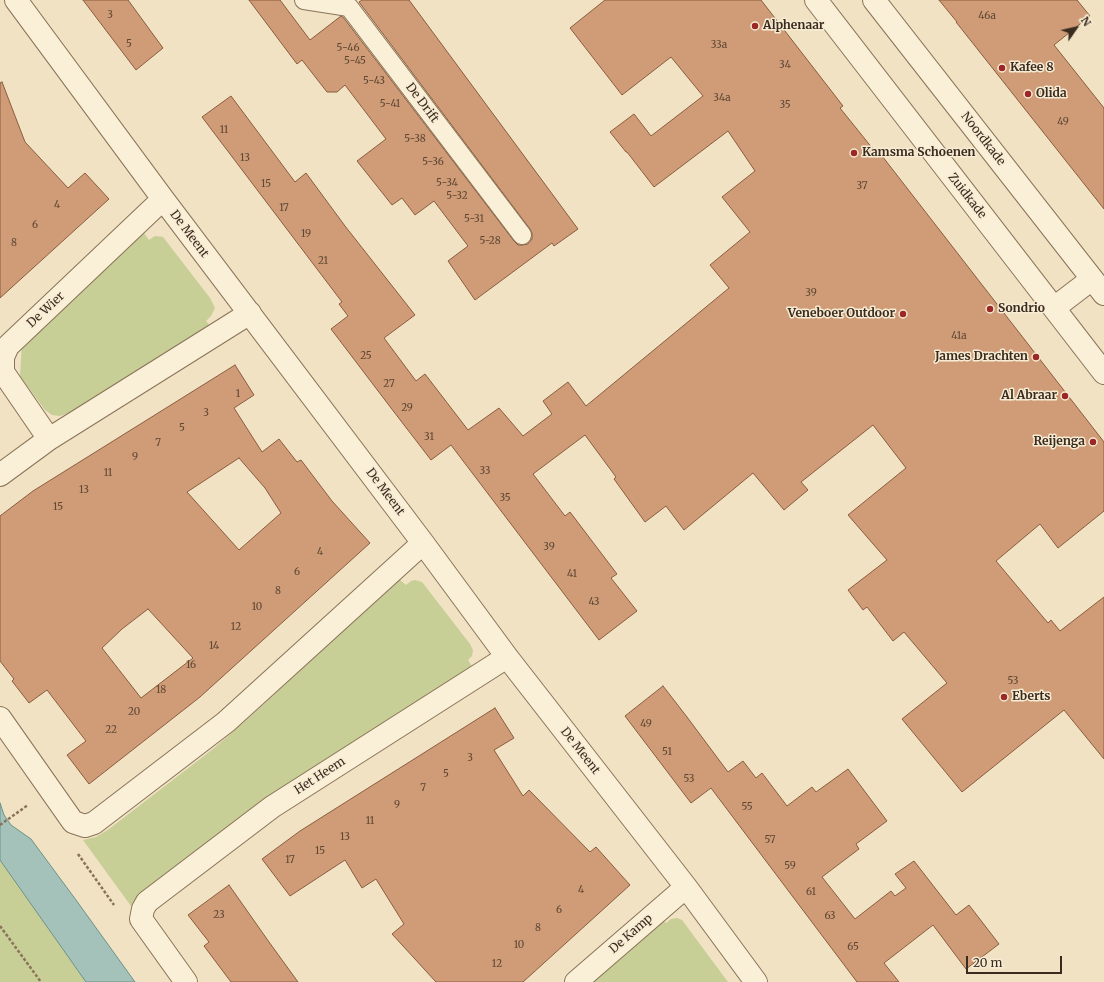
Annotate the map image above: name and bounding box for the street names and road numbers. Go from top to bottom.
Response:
street label: De Drift [402,80,442,126]
street label: Noordkade [958,110,1008,168]
street label: Zuidkade [945,170,989,222]
street label: De Meent [167,208,211,260]
street label: De Wier [24,289,68,331]
street label: De Meent [363,466,407,518]
street label: De Meent [557,725,603,777]
street label: Het Heem [292,754,348,798]
street label: De Kamp [606,911,656,957]

